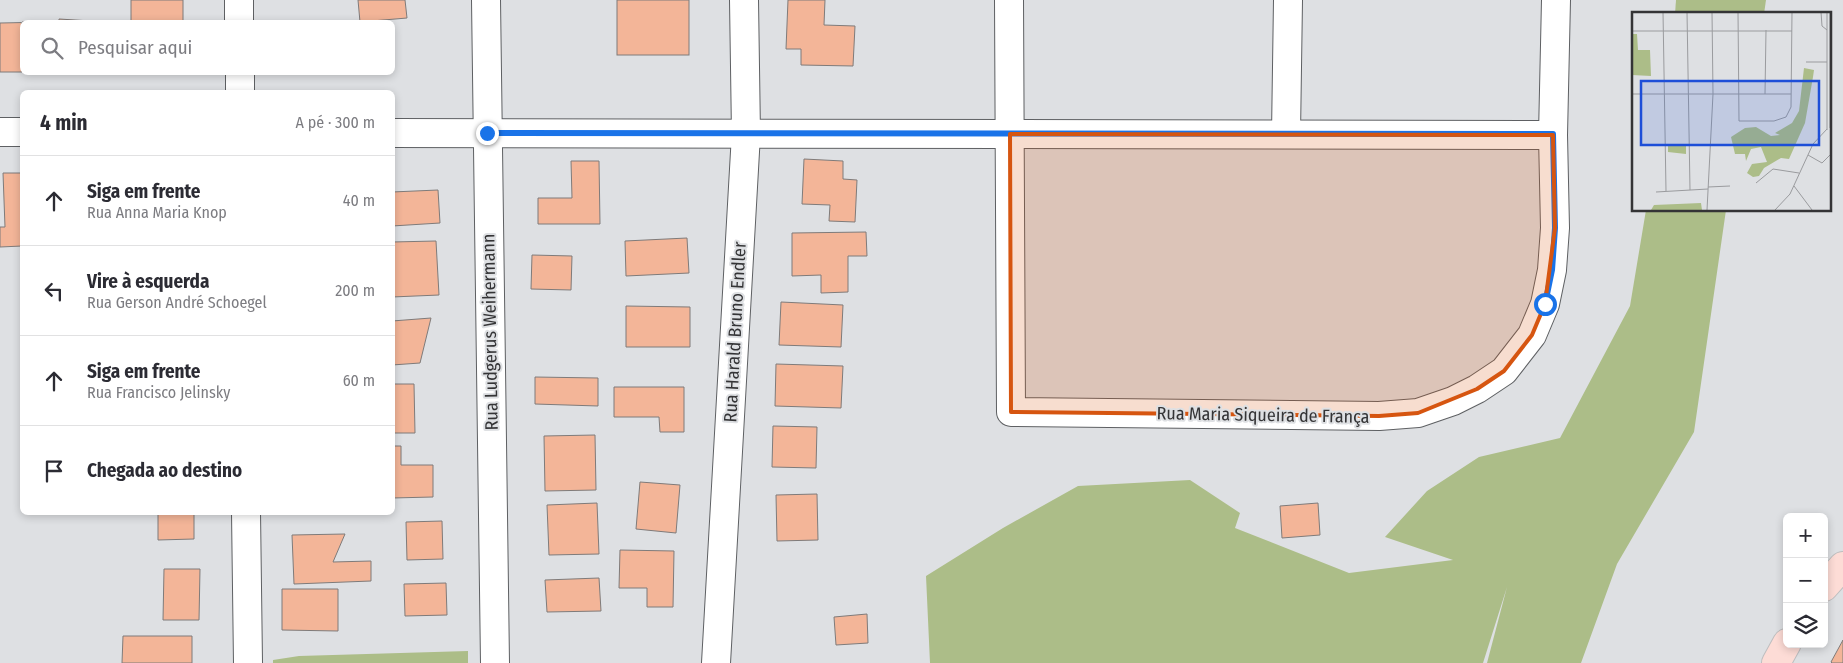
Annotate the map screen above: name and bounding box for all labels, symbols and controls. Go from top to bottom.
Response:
inset map [1632,12,1830,211]
search box [20,20,395,75]
icon: search [38,34,66,62]
text: Pesquisar aqui [78,36,192,59]
text: 4 min [40,110,88,136]
text: A pé · 300 m [296,113,375,132]
route end [476,122,499,145]
text: Siga em frente [87,180,201,203]
icon: ahead [40,187,68,215]
text: 40 m [343,191,375,210]
text: Rua Anna Maria Knop [87,203,227,222]
street label: Rua Ludgerus Weihermann [477,233,503,431]
street label: Rua Harald Bruno Endler [719,240,751,423]
text: Vire à esquerda [87,270,209,293]
icon: left [40,277,68,305]
text: 200 m [335,281,375,300]
text: Rua Gerson André Schoegel [87,293,267,312]
route start [1534,293,1557,316]
text: Siga em frente [87,360,201,383]
icon: ahead [40,367,68,395]
text: 60 m [343,371,375,390]
text: Rua Francisco Jelinsky [87,383,230,402]
street label: Rua Maria Siqueira de França [1156,402,1370,428]
icon: arrive [40,457,68,485]
text: Chegada ao destino [87,459,242,482]
map controls [1783,513,1828,648]
button: + [1783,513,1828,558]
button: − [1783,558,1828,603]
button: layers [1783,603,1828,648]

